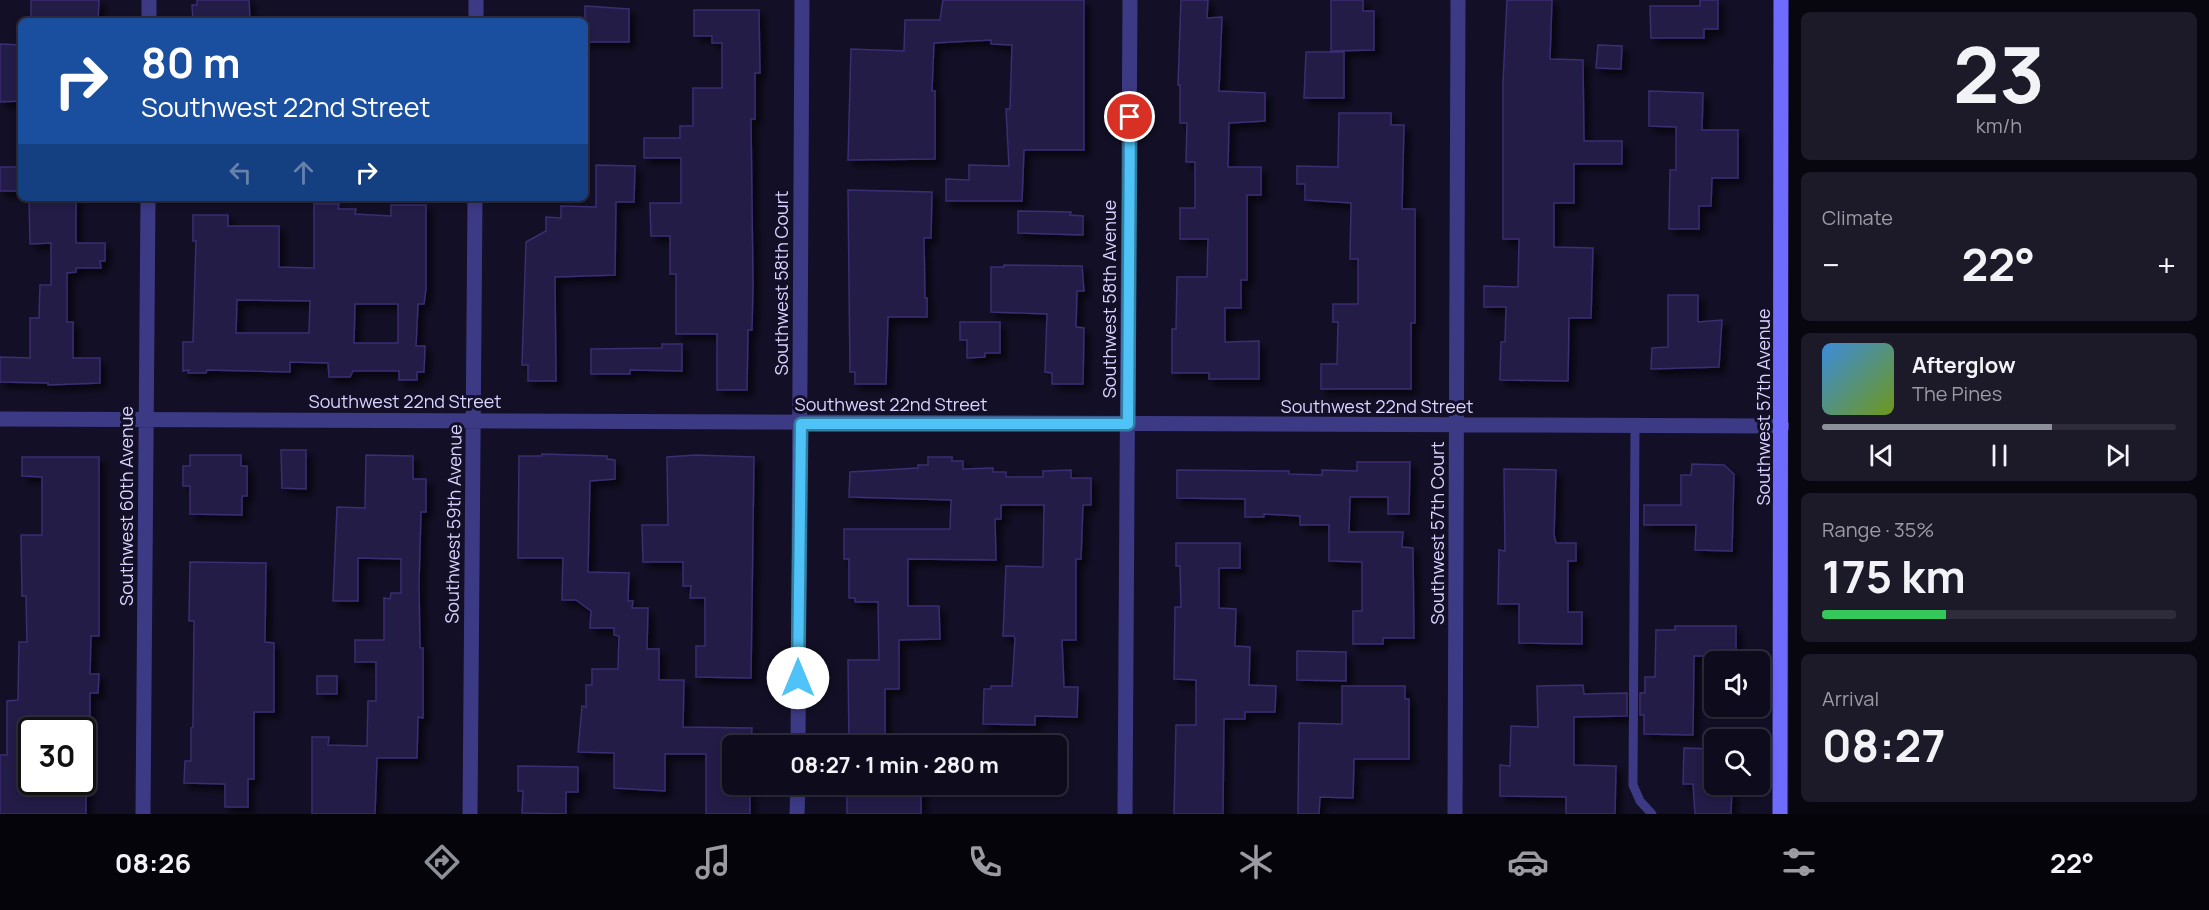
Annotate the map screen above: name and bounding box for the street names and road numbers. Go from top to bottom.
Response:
street label: Southwest 58th Court [769,191,793,375]
street label: Southwest 58th Avenue [1097,200,1121,398]
street label: Southwest 57th Avenue [1751,308,1775,506]
street label: Southwest 22nd Street [309,389,501,413]
street label: Southwest 22nd Street [795,392,987,416]
street label: Southwest 22nd Street [1281,394,1473,418]
street label: Southwest 60th Avenue [114,406,138,606]
street label: Southwest 59th Avenue [439,424,467,624]
street label: Southwest 57th Court [1425,441,1449,625]

